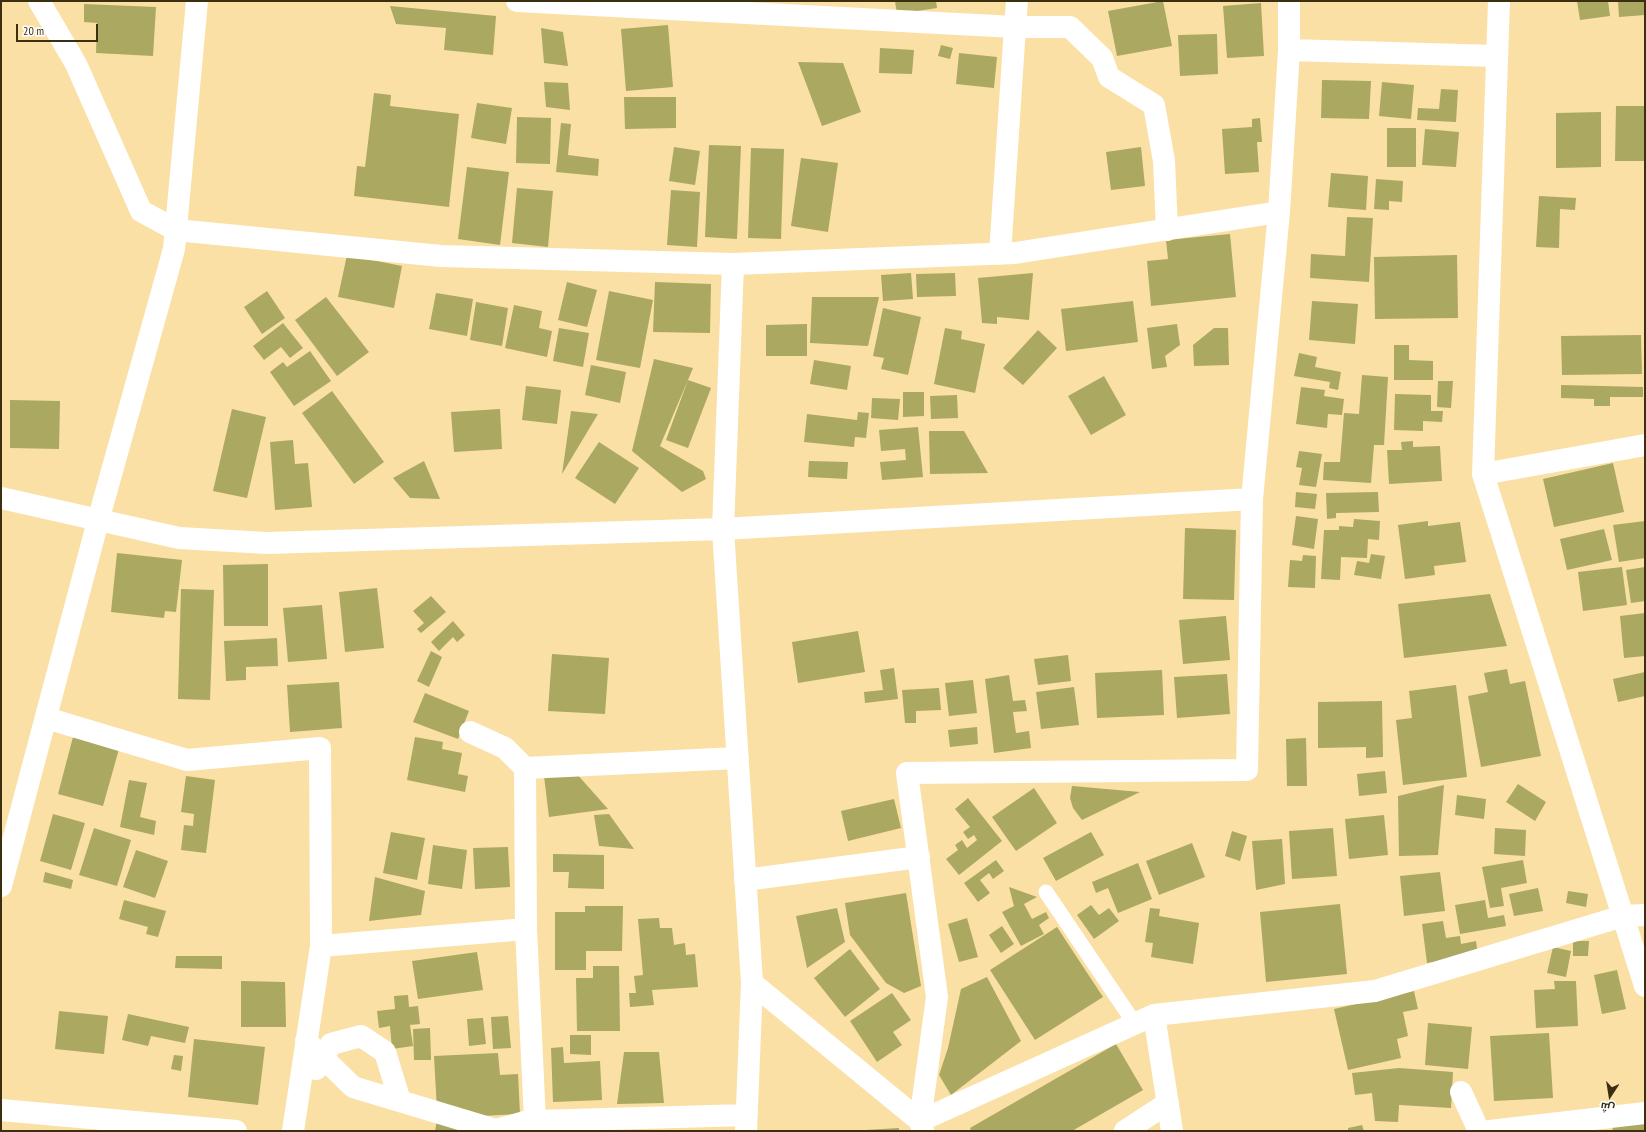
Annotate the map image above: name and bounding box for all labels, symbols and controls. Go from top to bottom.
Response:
scale bar [18,16,100,42]
text: 20 m [23,23,44,38]
north arrow [1590,1076,1630,1116]
text: ش [1599,1099,1616,1116]

